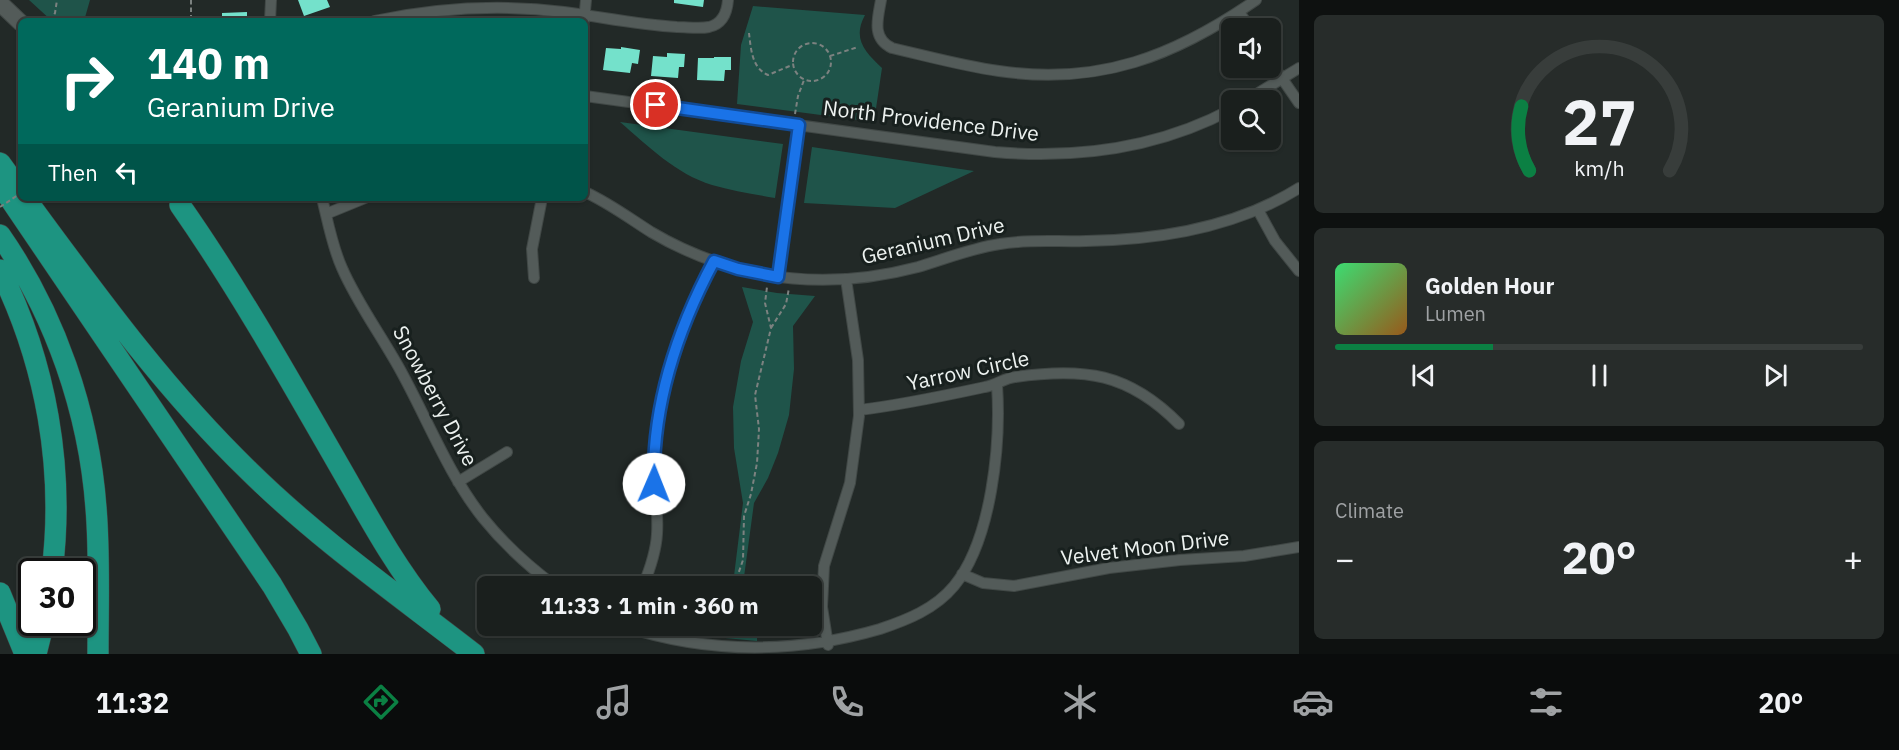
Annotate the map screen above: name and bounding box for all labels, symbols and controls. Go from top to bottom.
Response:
map controls [1221,18,1281,150]
button: sound [1221,18,1281,78]
text: 140 m [147,36,270,91]
icon: right [48,42,126,120]
pin [630,79,681,130]
text: 27 [1562,81,1636,162]
icon: arrive [639,88,672,121]
text: Geranium Drive [147,89,335,124]
button: search [1221,90,1281,150]
street label: North Providence Drive [822,93,1041,147]
text: km/h [1574,154,1624,182]
icon: left [110,156,143,189]
text: Then [48,158,98,187]
street label: Geranium Drive [858,210,1007,270]
text: Golden Hour [1425,271,1554,300]
text: Lumen [1425,300,1486,327]
street label: Snowberry Drive [387,320,485,471]
street label: Yarrow Circle [904,343,1032,397]
icon: previous [1407,359,1440,392]
icon: pause [1583,359,1616,392]
icon: next [1759,359,1792,392]
position arrow [622,452,686,516]
text: Climate [1335,497,1404,524]
street label: Velvet Moon Drive [1059,523,1231,571]
text: 20° [1561,528,1637,586]
text: − [1335,537,1355,580]
text: + [1843,537,1863,580]
speed limit sign: 30 [18,558,96,636]
text: 11:33 · 1 min · 360 m [540,591,759,620]
icon: directions [360,681,402,723]
icon: music [593,681,635,723]
icon: phone [826,681,868,723]
icon: climate [1059,681,1101,723]
icon: car [1292,681,1334,723]
icon: filters [1525,681,1567,723]
text: 11:32 [96,685,169,720]
text: 20° [1758,685,1803,720]

